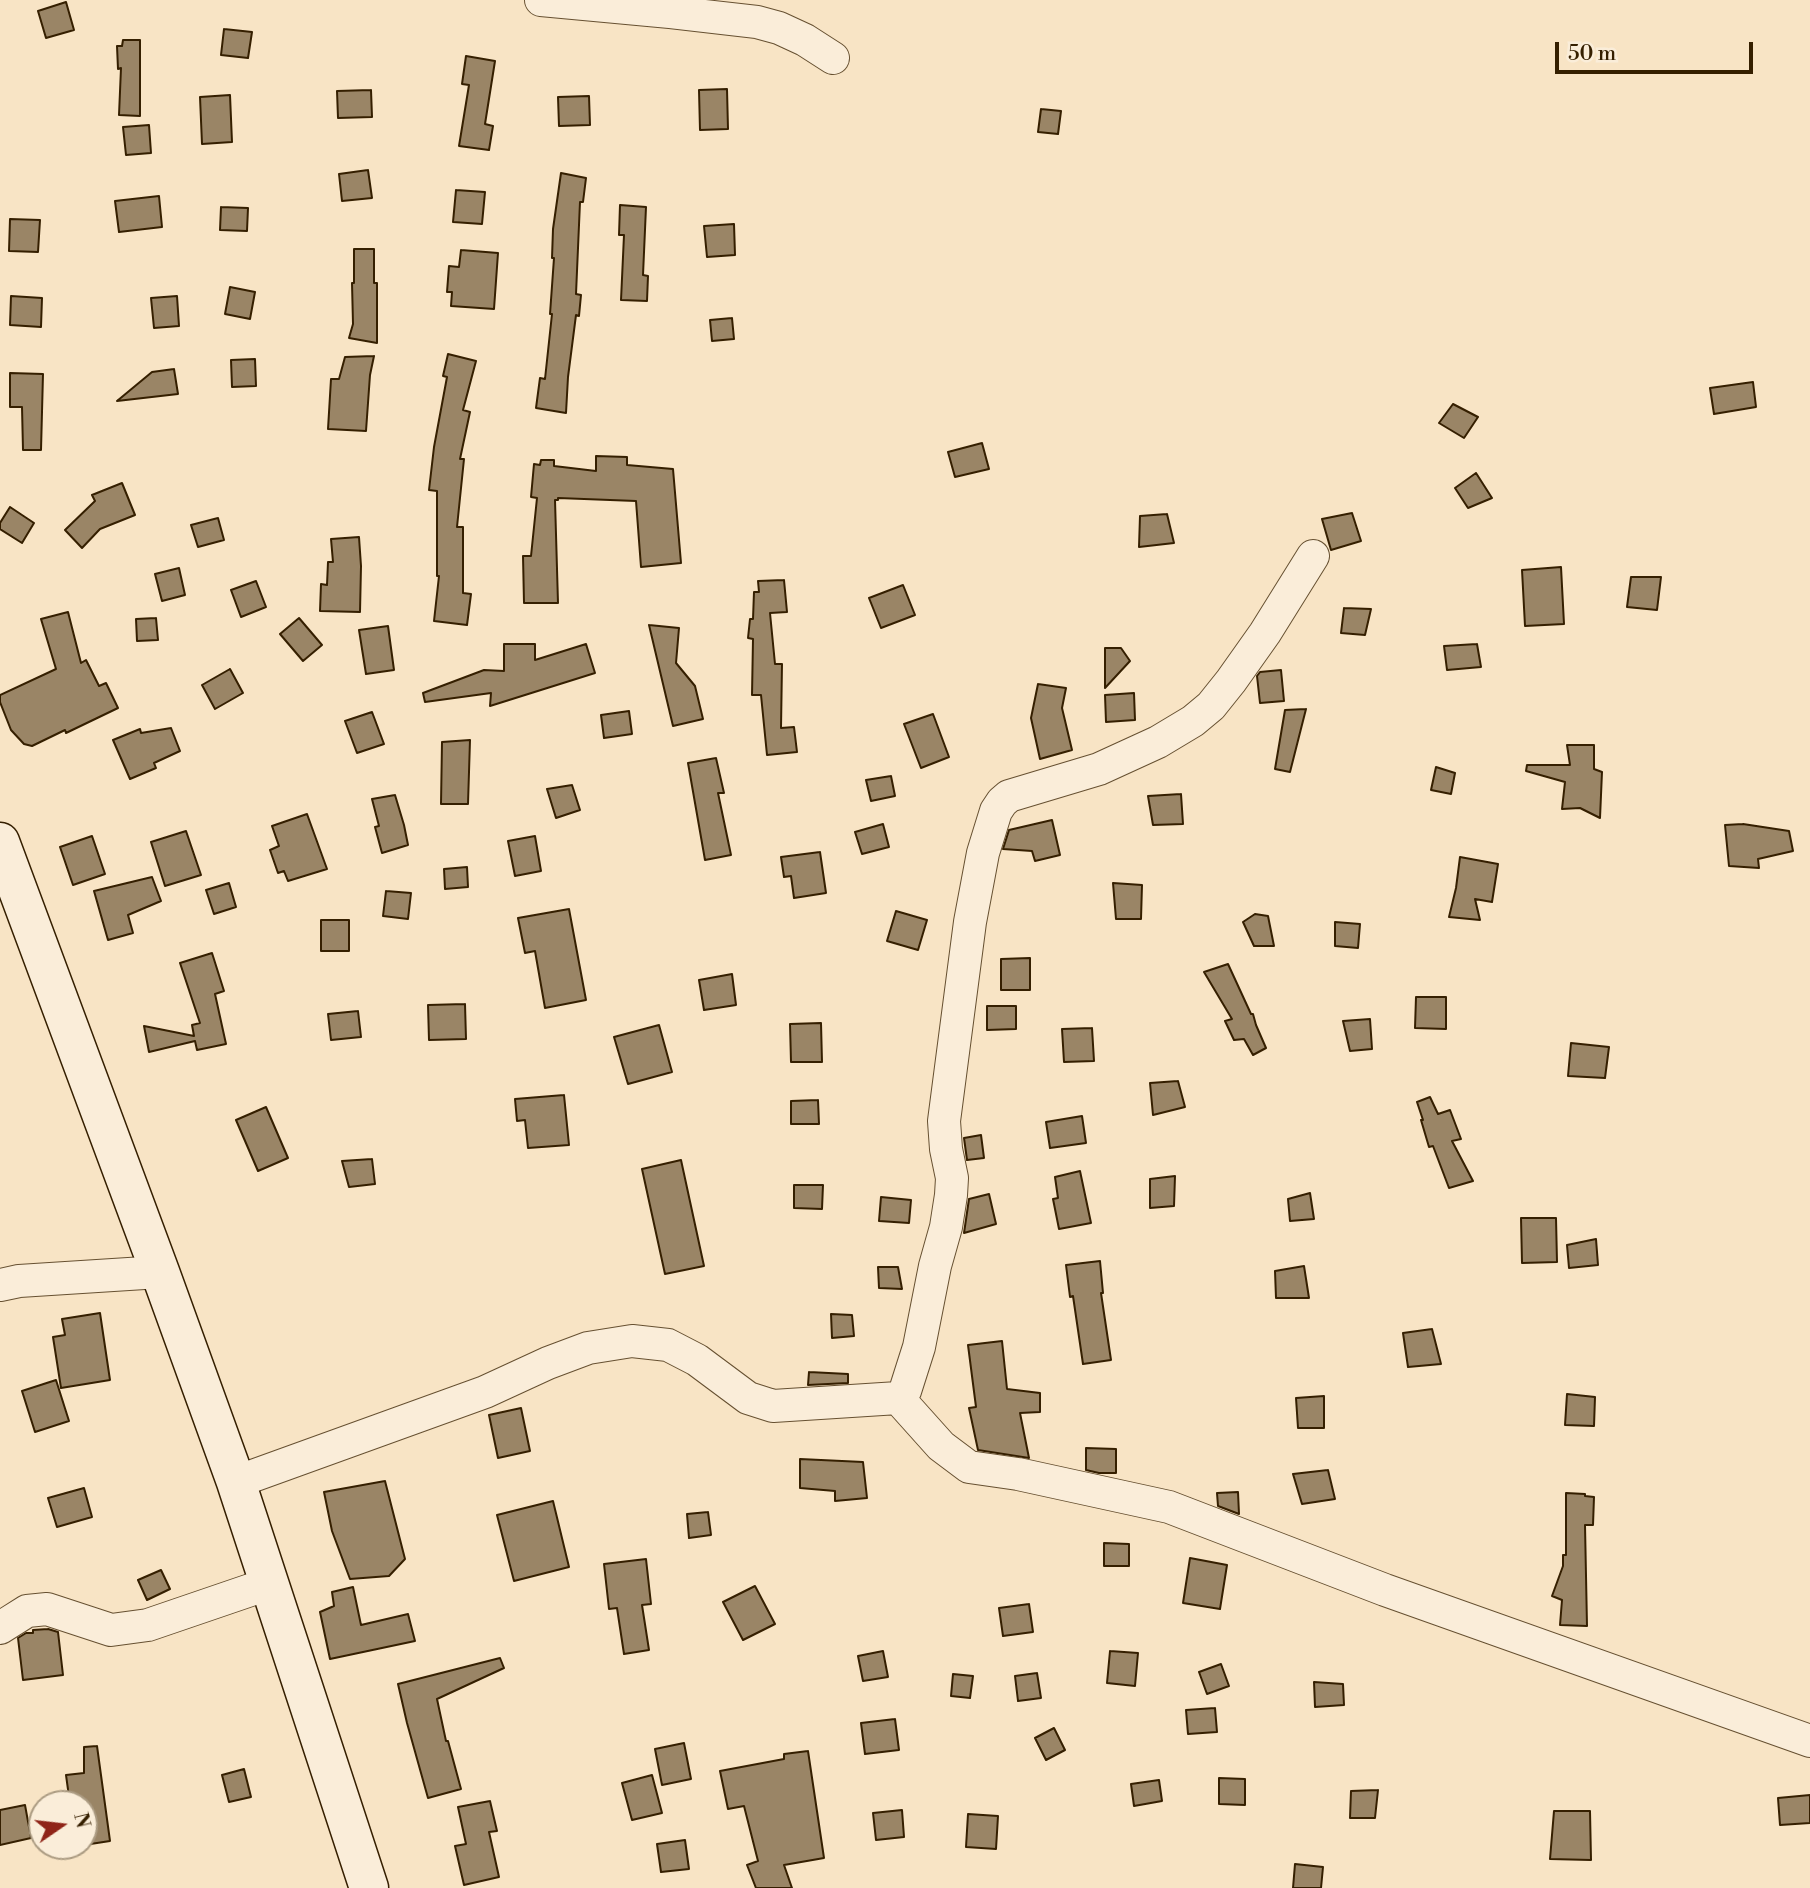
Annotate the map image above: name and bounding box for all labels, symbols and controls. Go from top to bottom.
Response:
scale bar [1558,28,1756,72]
text: 50 m [1568,41,1616,67]
north arrow [28,1790,98,1860]
text: N [68,1810,95,1831]

